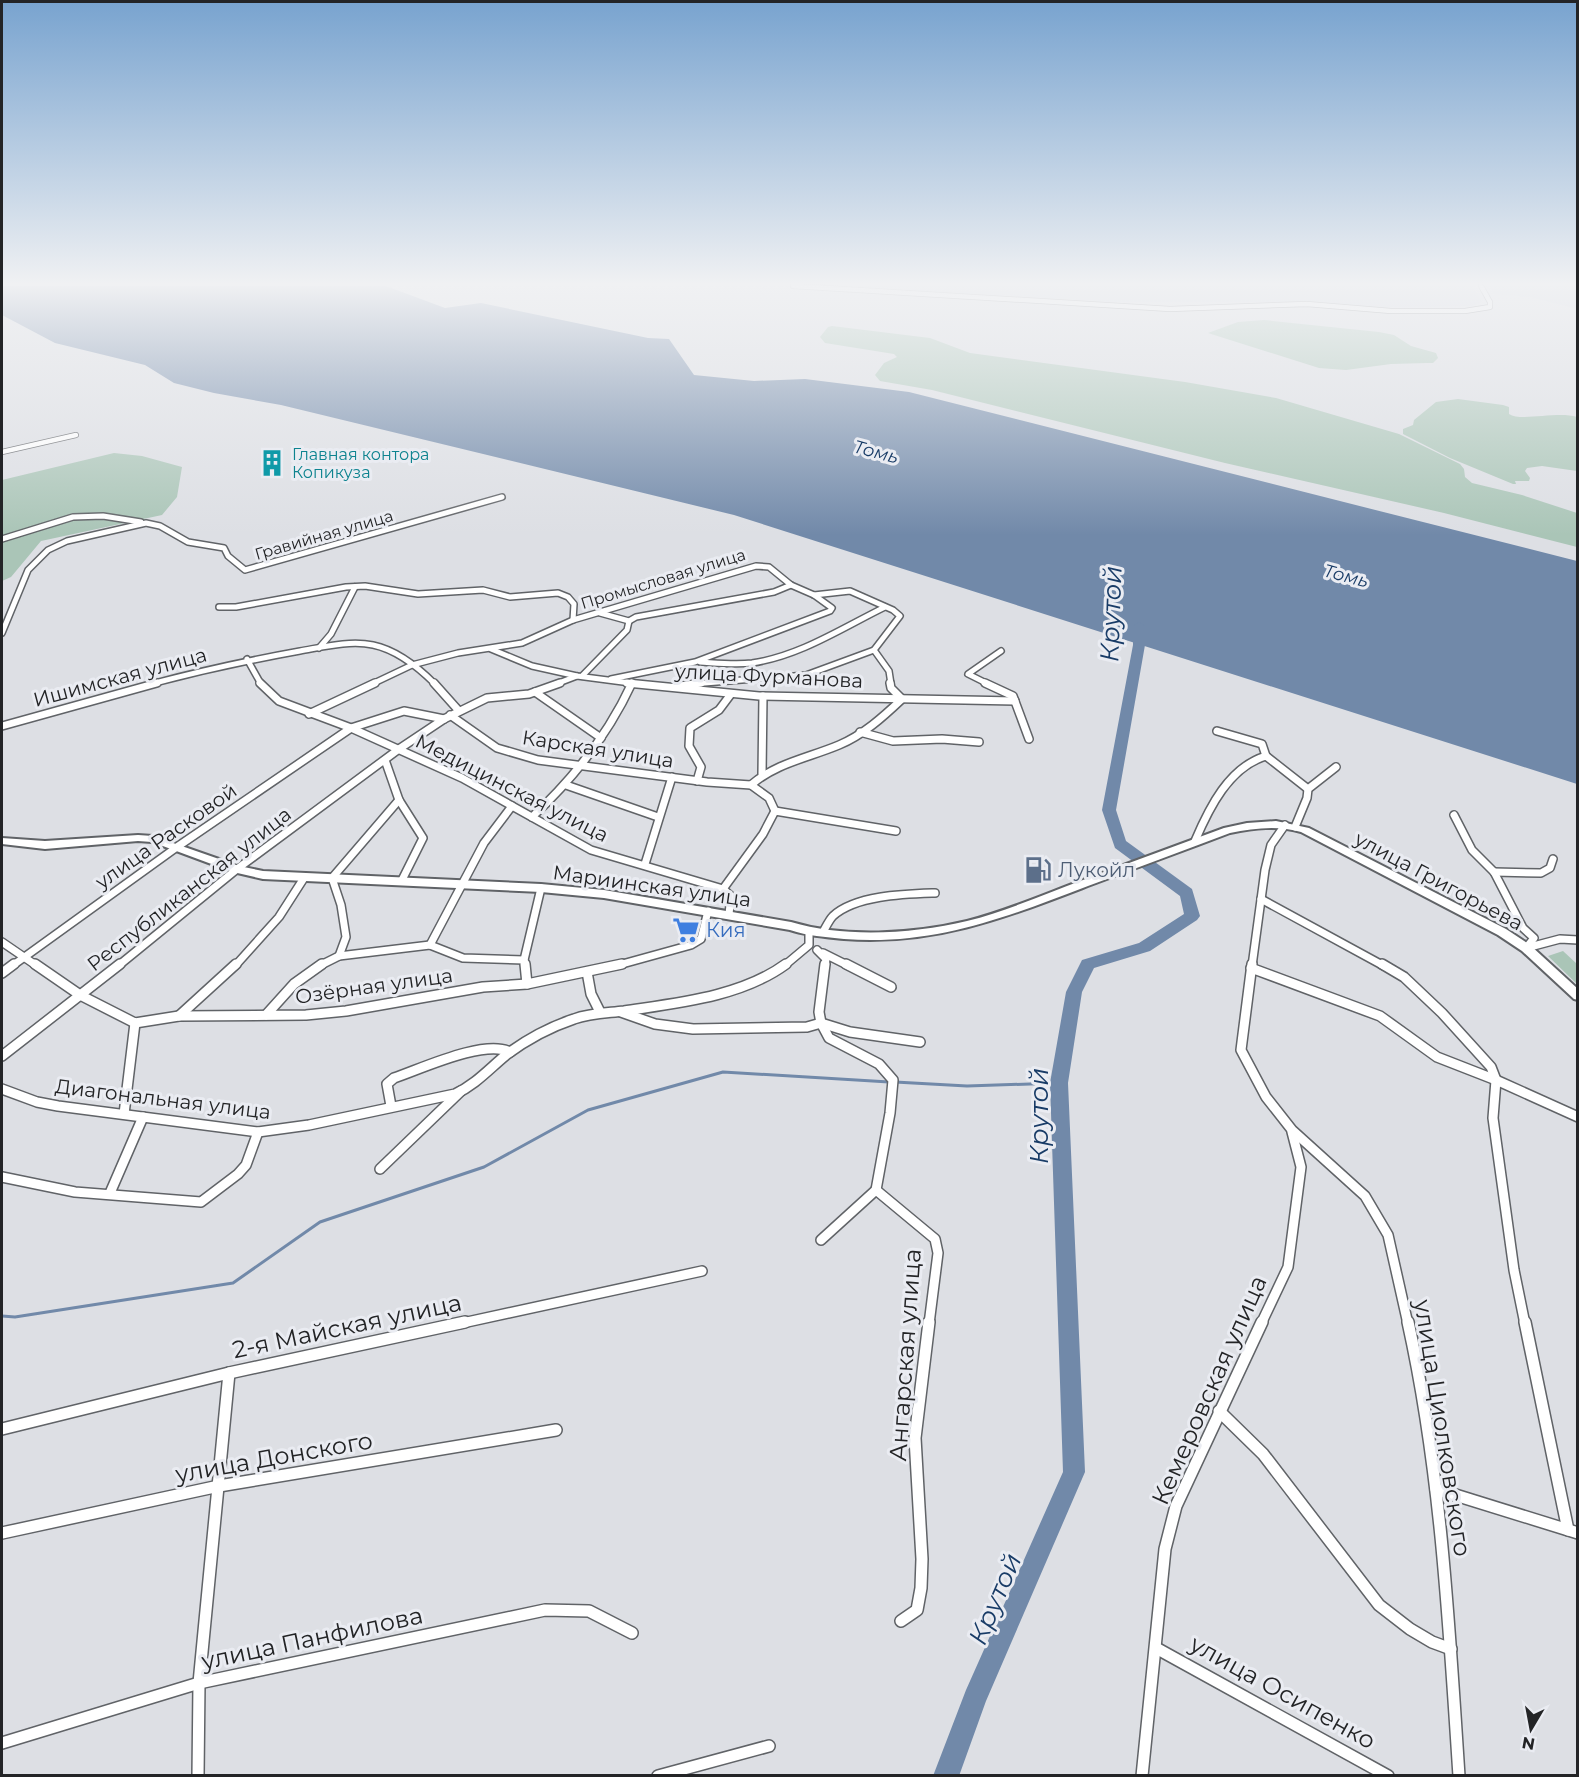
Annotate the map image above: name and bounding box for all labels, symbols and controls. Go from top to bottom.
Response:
water label: Томь [851,435,901,469]
place label: Главная контора Копикуза [292,445,429,482]
building icon: Главная контора Копикуза [257,448,287,478]
street label: Гравийная улица [253,506,395,564]
street label: Промысловая улица [578,545,748,613]
water label: Томь [1321,559,1371,593]
water label: Крутой [1093,565,1129,663]
street label: Ишимская улица [31,642,209,712]
street label: улица Фурманова [673,659,864,693]
street label: Карская улица [520,725,676,773]
street label: Медицинская улица [412,729,612,847]
street label: улица Расковой [90,778,241,894]
street label: Республиканская улица [82,802,296,976]
street label: улица Григорьева [1350,826,1527,936]
fuel station icon: Лукойл [1023,855,1053,885]
place label: Лукойл [1058,858,1135,882]
street label: Мариинская улица [551,860,753,912]
supermarket icon: Кия [671,915,701,945]
place label: Кия [706,918,746,942]
street label: Озёрная улица [294,963,454,1009]
water label: Крутой [1023,1068,1055,1164]
street label: Диагональная улица [54,1074,272,1124]
street label: Ангарская улица [883,1248,927,1462]
street label: Кемеровская улица [1145,1271,1273,1509]
street label: 2-я Майская улица [230,1288,464,1364]
street label: улица Циолковского [1408,1296,1478,1559]
street label: улица Донского [172,1425,375,1489]
water label: Крутой [961,1548,1029,1650]
street label: улица Панфилова [198,1600,425,1676]
street label: улица Осипенко [1184,1628,1381,1755]
north arrow [1501,1699,1561,1759]
text: N [1520,1733,1537,1754]

